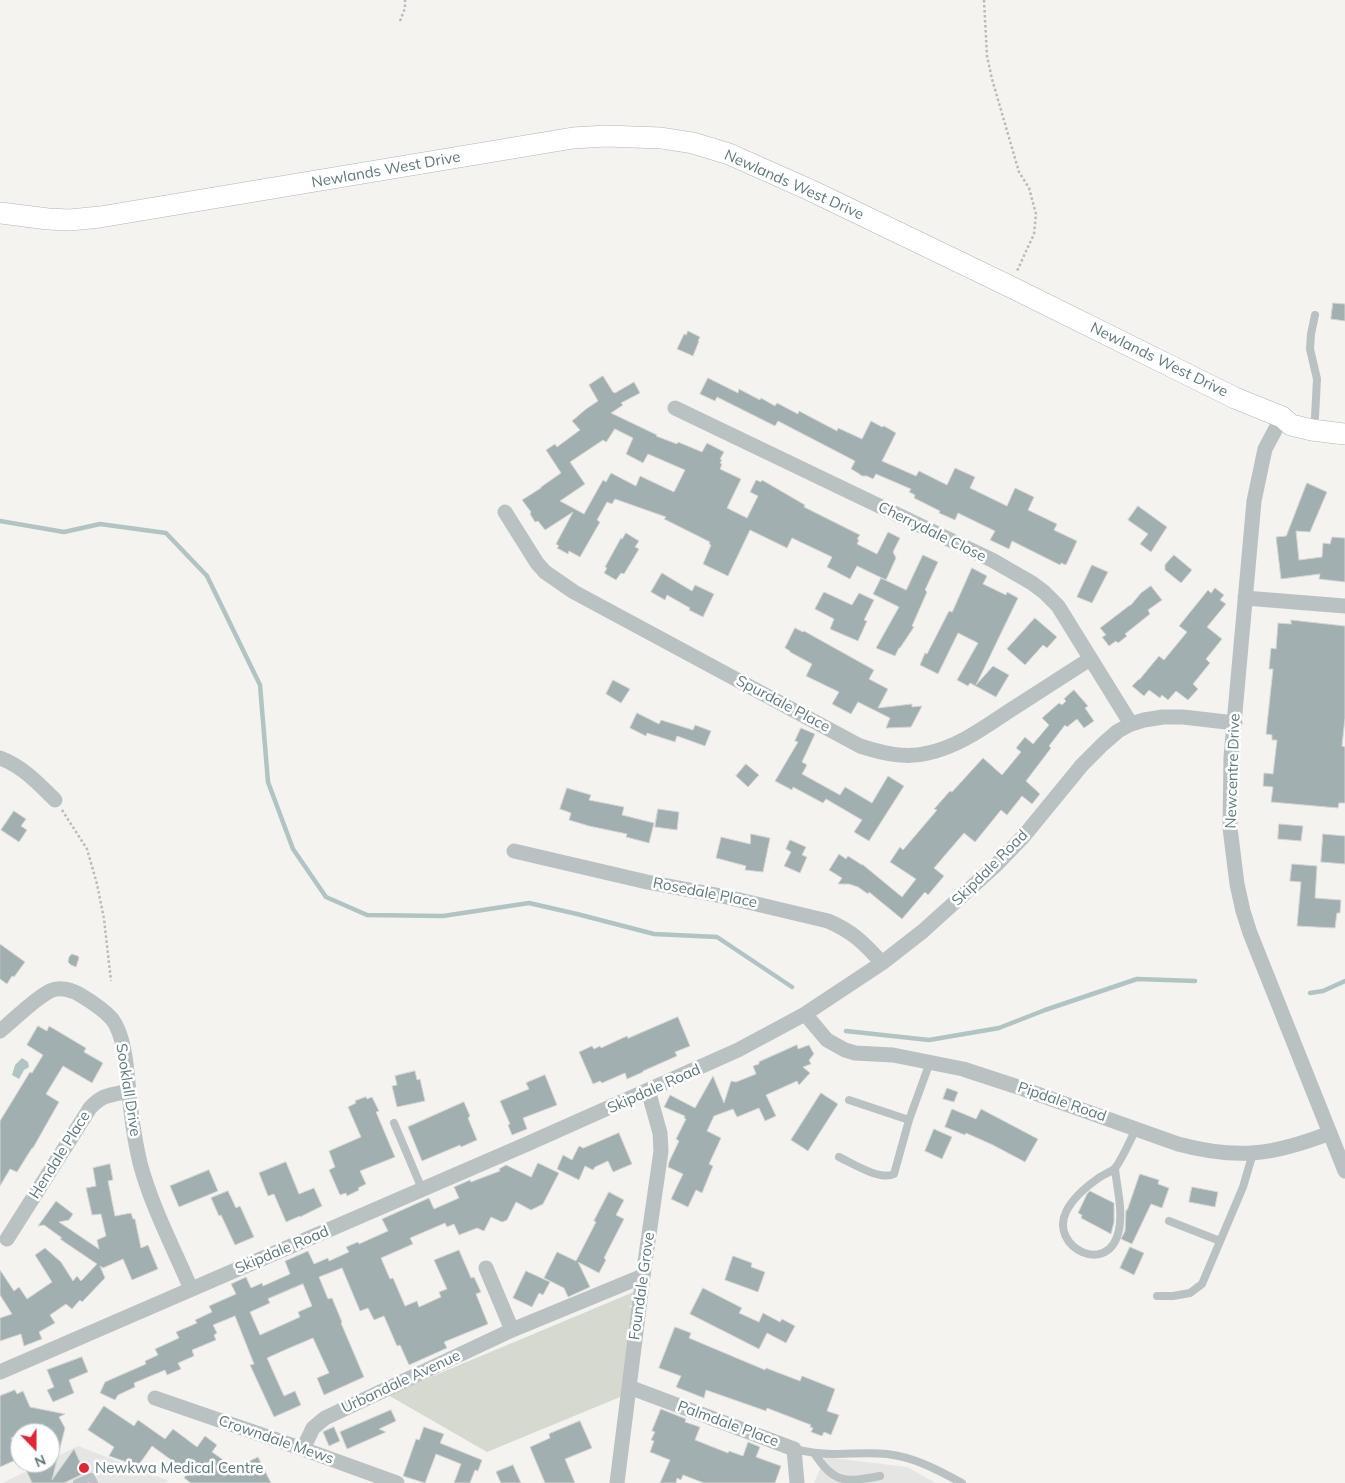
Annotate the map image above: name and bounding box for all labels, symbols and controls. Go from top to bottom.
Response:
street label: Newlands West Drive [721,146,867,224]
street label: Newlands West Drive [310,148,462,192]
street label: Newlands West Drive [1087,319,1231,401]
street label: Cherrydale Close [875,498,989,566]
street label: Spurdale Place [733,672,833,736]
street label: Newcentre Drive [1222,713,1244,829]
street label: Skipdale Road [948,826,1032,910]
street label: Rosedale Place [651,874,759,912]
street label: Sooklall Drive [112,1042,144,1138]
street label: Skipdale Road [605,1060,703,1118]
street label: Pipdale Road [1015,1078,1109,1126]
street label: Hendale Place [26,1108,94,1202]
street label: Skipdale Road [232,1222,332,1278]
street label: Foundale Grove [626,1231,658,1341]
street label: Urbandale Avenue [339,1347,463,1417]
street label: Palmdale Place [675,1397,781,1451]
street label: Crowndale Mews [216,1412,336,1468]
north arrow [10,1423,60,1473]
text: N [32,1451,49,1471]
place label: Newkwa Medical Centre [95,1459,263,1477]
marker: Newkwa Medical Centre [77,1461,91,1475]

